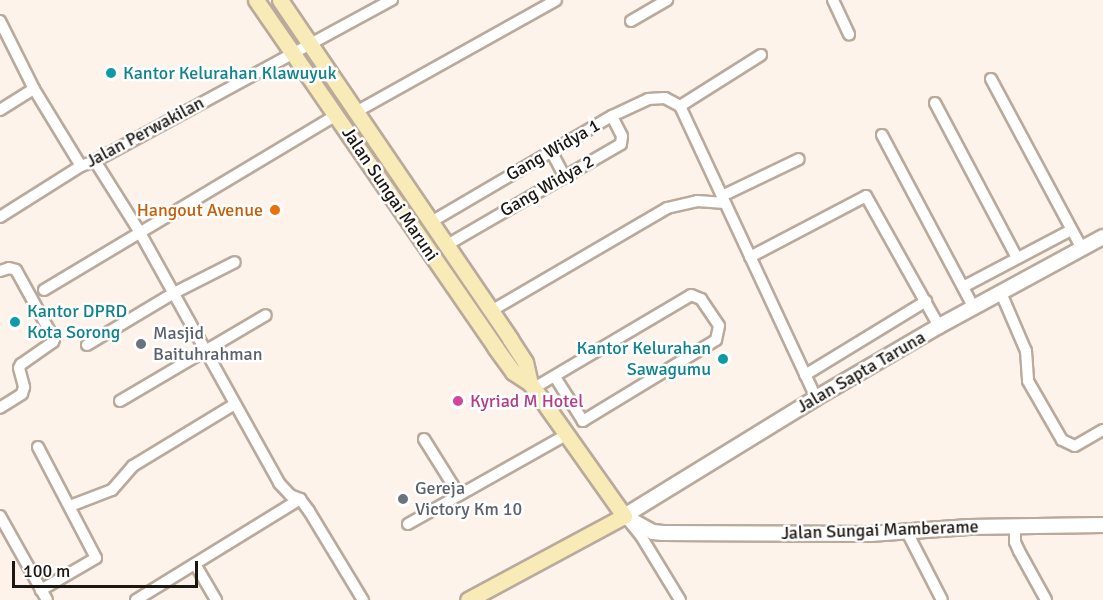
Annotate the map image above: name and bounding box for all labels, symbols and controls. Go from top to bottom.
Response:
place label: Kantor Kelurahan Klawuyuk [123,62,337,84]
marker: Kantor Kelurahan Klawuyuk [104,66,118,80]
street label: Jalan Perwakilan [82,92,208,172]
street label: Gang Widya 1 [502,114,604,186]
street label: Jalan Sungai Maruni [337,123,443,265]
street label: Gang Widya 2 [496,150,598,222]
place label: Hangout Avenue [137,199,263,221]
marker: Hangout Avenue [268,203,282,217]
place label: Kantor DPRD Kota Sorong [27,301,127,344]
marker: Kantor DPRD Kota Sorong [8,315,22,329]
place label: Masjid Baituhrahman [153,323,262,366]
street label: Jalan Sapta Taruna [793,326,929,418]
marker: Masjid Baituhrahman [134,337,148,351]
place label: Kantor Kelurahan Sawagumu [577,338,711,380]
marker: Kantor Kelurahan Sawagumu [716,352,730,366]
place label: Kyriad M Hotel [470,390,583,412]
marker: Kyriad M Hotel [451,394,465,408]
place label: Gereja Victory Km 10 [415,478,522,520]
marker: Gereja Victory Km 10 [396,492,410,506]
street label: Jalan Sungai Mamberame [781,516,979,544]
scale bar [15,549,201,587]
text: 100 m [23,560,70,582]

